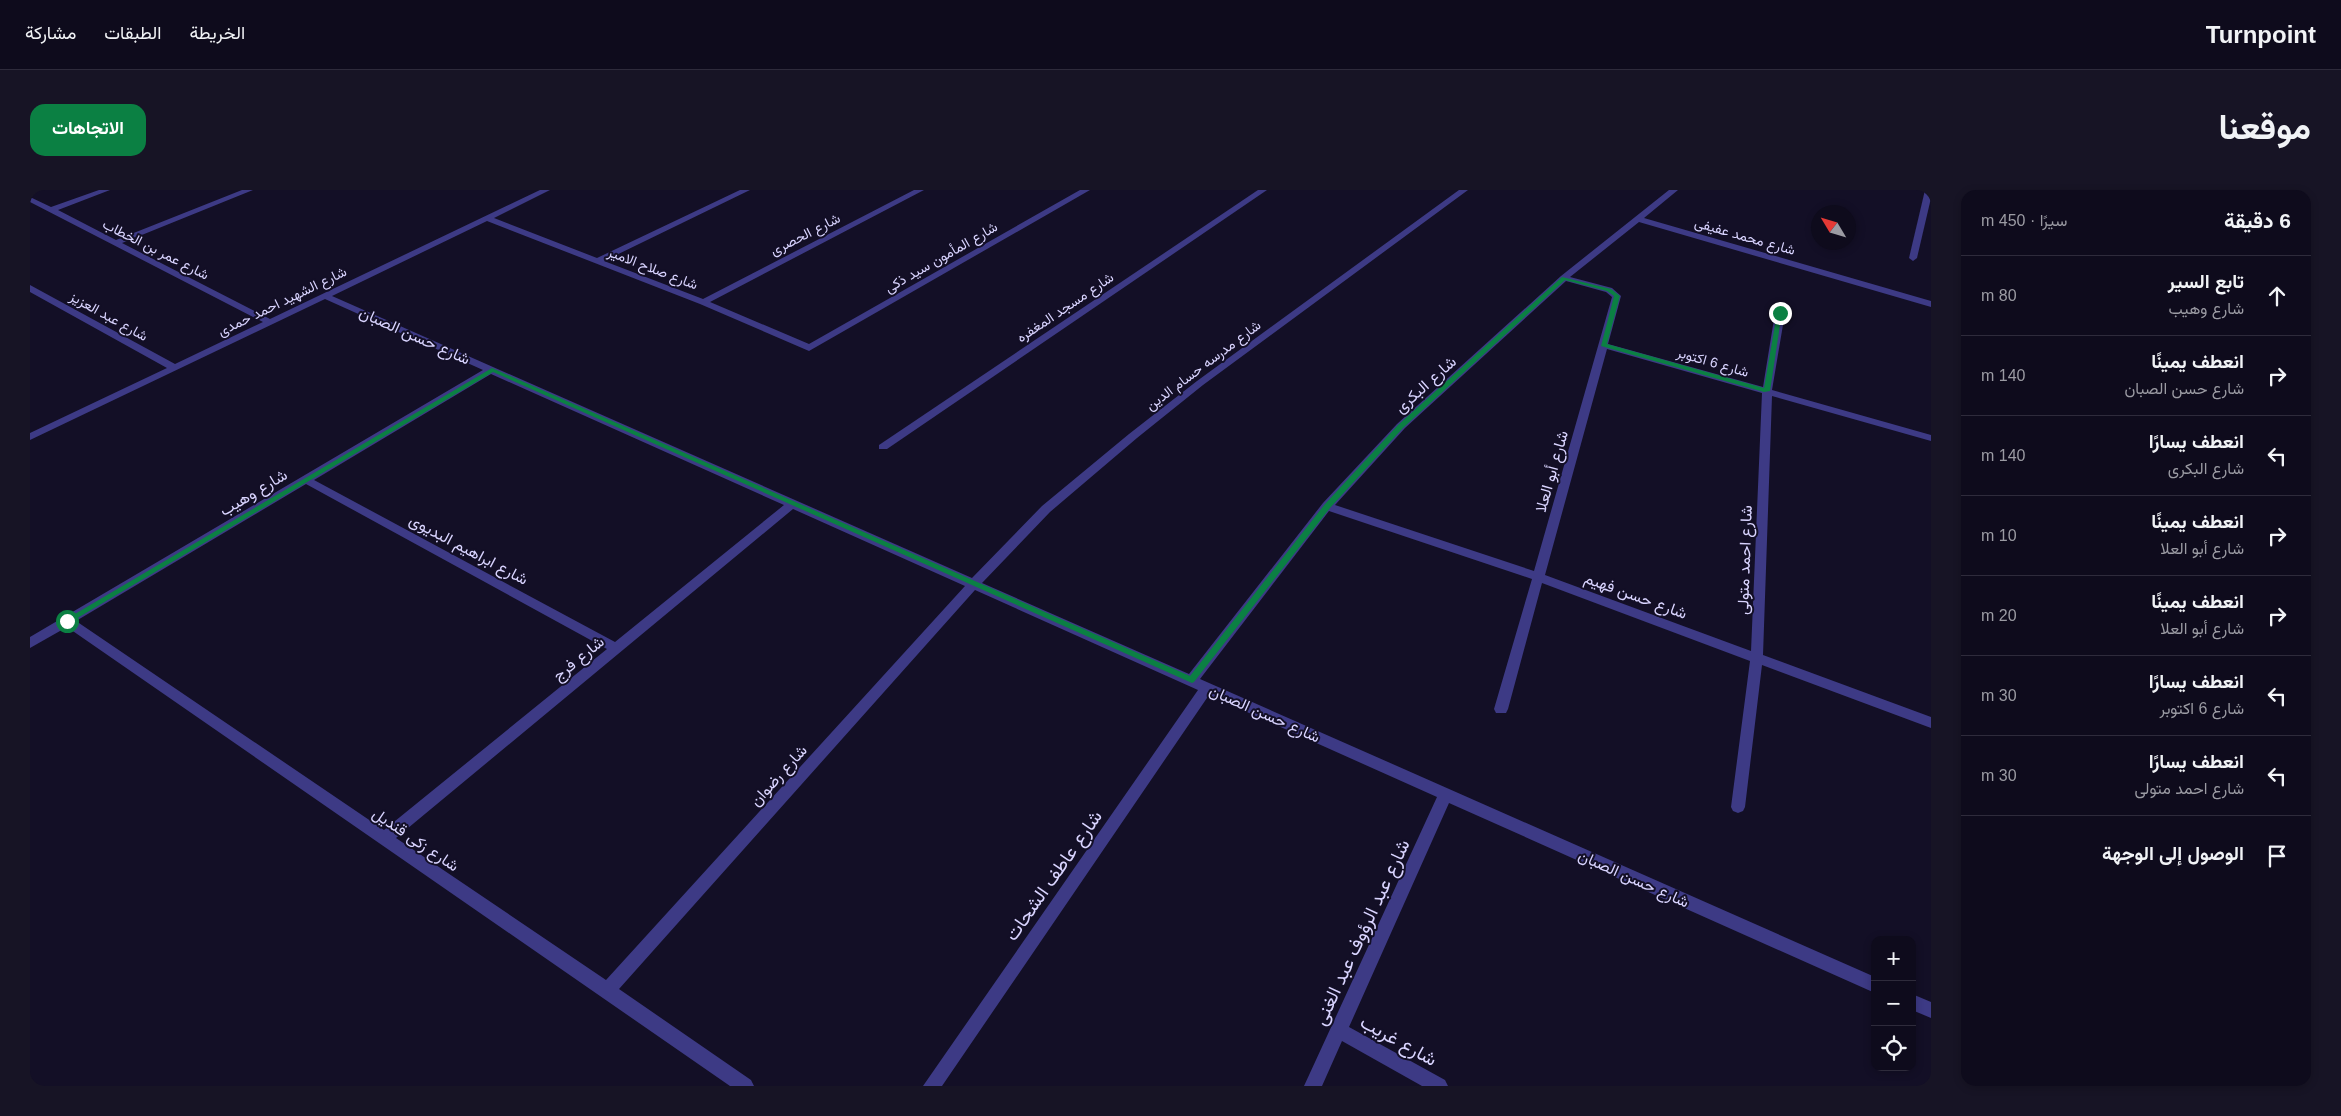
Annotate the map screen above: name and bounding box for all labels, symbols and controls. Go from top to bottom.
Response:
text: Turnpoint [2206,21,2316,48]
text: مشاركة [25,23,76,43]
text: الطبقات [104,23,161,43]
text: الخريطة [189,23,245,43]
button: الاتجاهات [30,104,146,156]
text: موقعنا [2218,107,2311,146]
north arrow [1811,205,1856,250]
text: 6 دقيقة [2224,209,2291,232]
street label: شارع الحصرى [767,210,844,261]
text: سيرًا · 450 m [1981,212,2067,229]
street label: شارع محمد عفيفى [1692,214,1797,261]
street label: شارع عمر بن الخطاب [99,215,212,285]
street label: شارع المأمون سيد ذكى [882,218,1002,298]
street label: شارع صلاح الامير [604,243,700,295]
street label: شارع الشهيد احمد حمدى [215,263,350,342]
street label: شارع مسجد المغفره [1014,269,1118,348]
text: تابع السير [2168,271,2244,292]
icon: ahead [2263,282,2291,310]
text: 80 m [1981,287,2017,304]
street label: شارع عبد العزيز [65,288,151,347]
text: شارع وهيب [2168,300,2244,317]
route end [1769,302,1792,325]
street label: شارع حسن الصبان [356,303,473,370]
street label: شارع مدرسه حسام الدين [1142,317,1265,416]
street label: شارع 6 اكتوبر [1673,344,1751,383]
text: انعطف يمينًا [2151,351,2244,372]
street label: شارع البكرى [1391,353,1461,418]
icon: right [2263,362,2291,390]
text: 140 m [1981,367,2025,384]
text: شارع حسن الصبان [2125,380,2244,397]
street label: شارع أبو العلا [1532,429,1574,515]
text: انعطف يسارًا [2149,431,2244,452]
icon: left [2263,442,2291,470]
text: 140 m [1981,447,2025,464]
text: شارع البكرى [2168,460,2244,477]
street label: شارع وهيب [217,466,292,522]
street label: شارع احمد متولى [1734,505,1758,615]
street label: شارع ابراهيم البديوى [405,511,531,591]
text: انعطف يمينًا [2151,511,2244,532]
icon: right [2263,522,2291,550]
text: 10 m [1981,527,2017,544]
text: شارع أبو العلا [2160,540,2244,557]
street label: شارع حسن فهيم [1581,569,1690,625]
text: انعطف يمينًا [2151,591,2244,612]
icon: right [2263,602,2291,630]
text: 20 m [1981,607,2017,624]
route start [56,610,79,633]
text: شارع أبو العلا [2160,620,2244,637]
street label: شارع فرج [549,633,609,686]
text: انعطف يسارًا [2149,671,2244,692]
street label: شارع حسن الصبان [1206,681,1323,748]
icon: left [2263,682,2291,710]
text: 30 m [1981,687,2017,704]
text: شارع 6 اكتوبر [2159,700,2244,717]
street label: شارع رضوان [747,741,812,811]
text: انعطف يسارًا [2149,751,2244,772]
icon: left [2263,762,2291,790]
text: 30 m [1981,767,2017,784]
text: شارع احمد متولى [2134,780,2244,797]
street label: شارع زكى قنديل [368,804,462,877]
street label: شارع عاطف الشحات [1001,806,1108,946]
street label: شارع عبد الرؤوف عبد الغنى [1309,836,1416,1029]
icon: arrive [2263,842,2291,870]
text: الوصول إلى الوجهة [2102,843,2244,864]
street label: شارع حسن الصبان [1575,846,1692,913]
map controls [1871,936,1916,1071]
button: + [1871,936,1916,981]
button: − [1871,981,1916,1026]
street label: شارع غريب [1356,1011,1441,1072]
button: locate [1871,1026,1916,1071]

